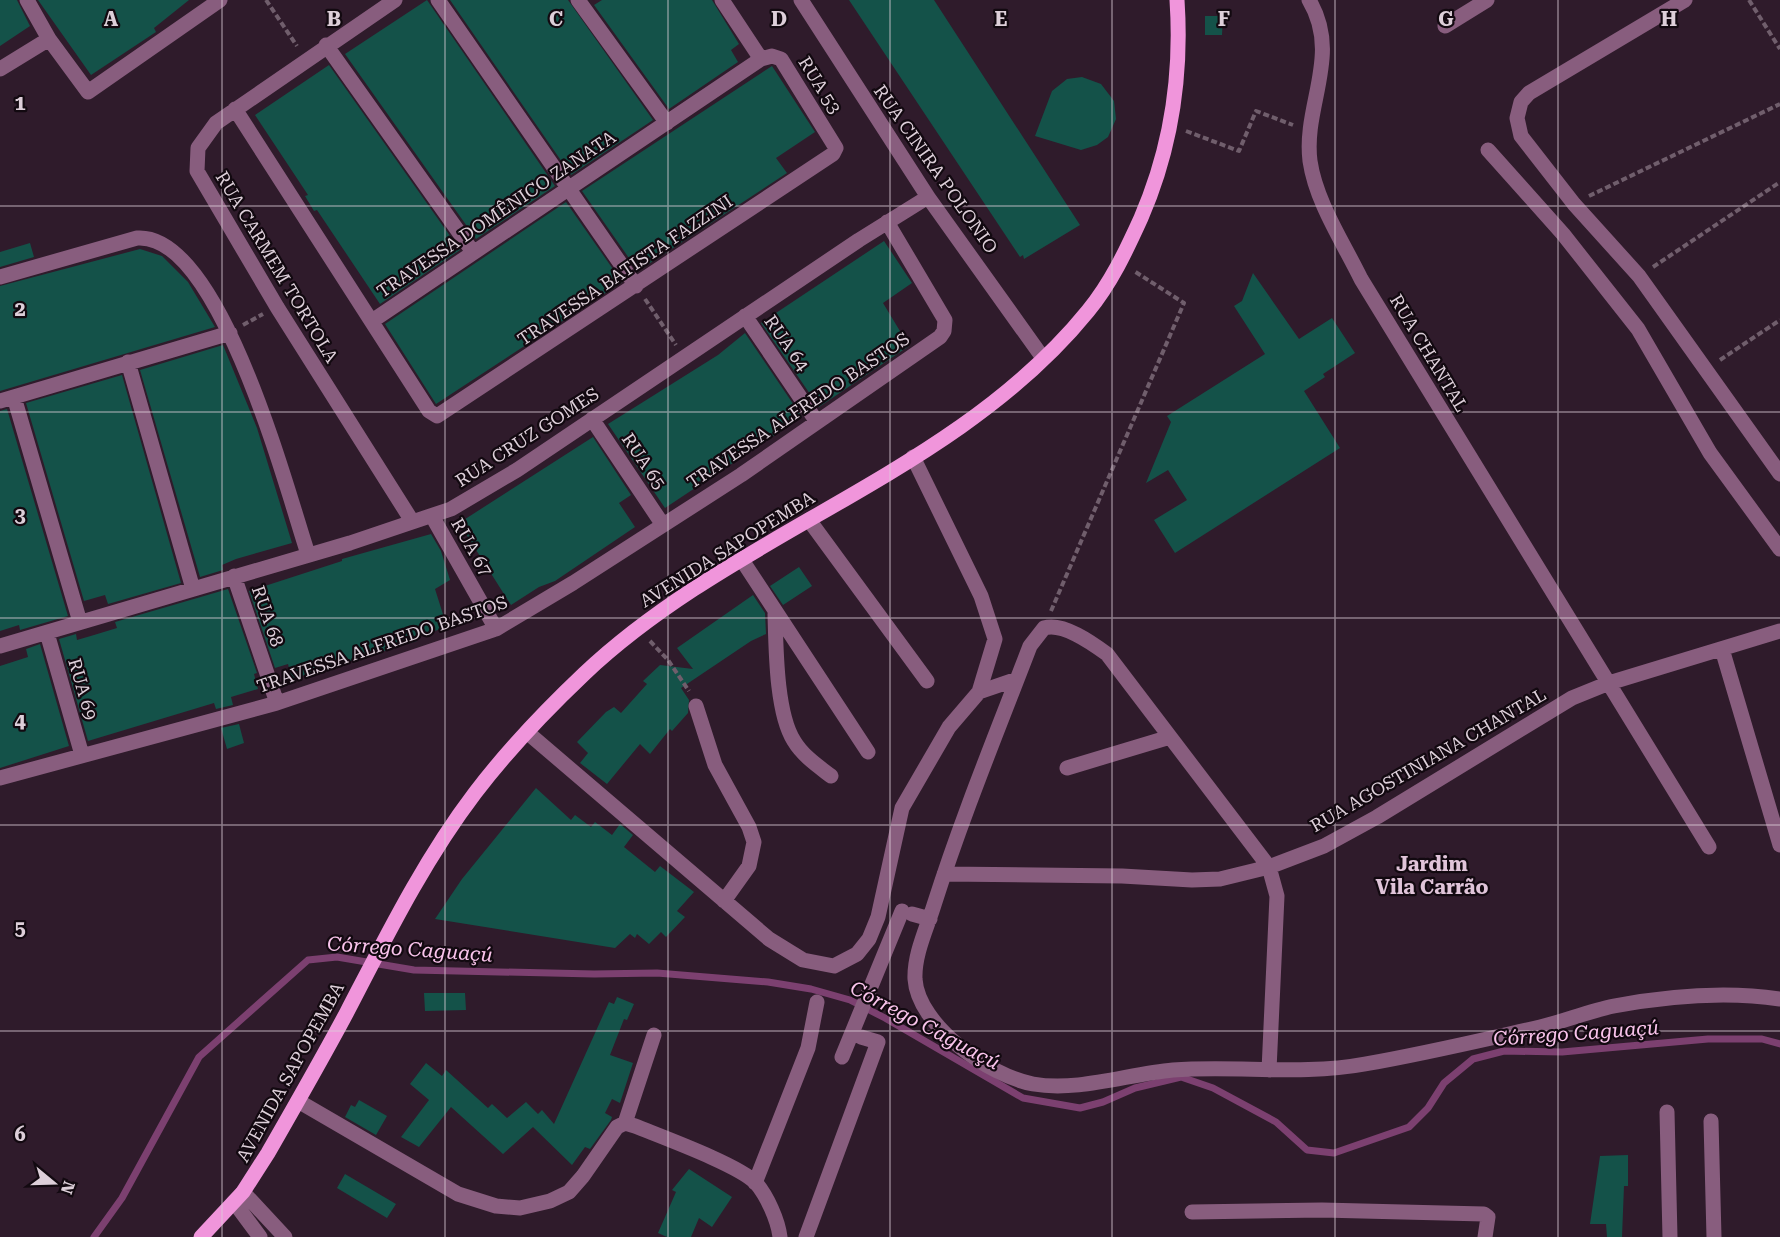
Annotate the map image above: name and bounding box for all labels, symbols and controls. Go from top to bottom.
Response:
text: A [104,7,119,31]
text: B [327,7,341,31]
text: C [549,7,563,31]
text: D [771,7,787,31]
text: E [995,7,1008,31]
text: F [1218,7,1230,31]
text: G [1438,7,1454,31]
text: H [1661,7,1677,31]
street label: RUA 53 [794,53,846,117]
street label: RUA CINIRA POLONIO [870,81,1002,257]
text: 1 [14,91,26,115]
street label: TRAVESSA DOMÊNICO ZANATA [373,126,620,302]
street label: RUA CARMEM TORTOLA [211,168,343,367]
street label: TRAVESSA BATISTA FAZZINI [514,190,736,350]
street label: RUA CHANTAL [1386,291,1472,415]
text: 2 [14,297,26,321]
street label: RUA 64 [760,311,814,375]
street label: TRAVESSA ALFREDO BASTOS [683,328,913,492]
street label: RUA CRUZ GOMES [451,383,603,491]
street label: RUA 65 [618,429,670,493]
street label: AVENIDA SAPOPEMBA [636,486,819,611]
text: 3 [14,503,26,527]
street label: RUA 67 [447,514,497,580]
street label: RUA 68 [248,583,288,649]
street label: TRAVESSA ALFREDO BASTOS [254,591,510,697]
street label: RUA 69 [64,656,102,722]
street label: RUA AGOSTINIANA CHANTAL [1307,684,1549,836]
text: 4 [14,709,26,733]
district label: Jardim Vila Carrão [1376,852,1489,899]
text: 5 [14,916,26,940]
water label: Córrego Caguaçú [326,931,494,967]
water label: Córrego Caguaçú [846,975,1004,1075]
street label: AVENIDA SAPOPEMBA [232,978,348,1165]
water label: Córrego Caguaçú [1492,1015,1660,1051]
text: 6 [14,1122,26,1146]
north arrow [24,1153,84,1213]
text: N [57,1179,79,1197]

